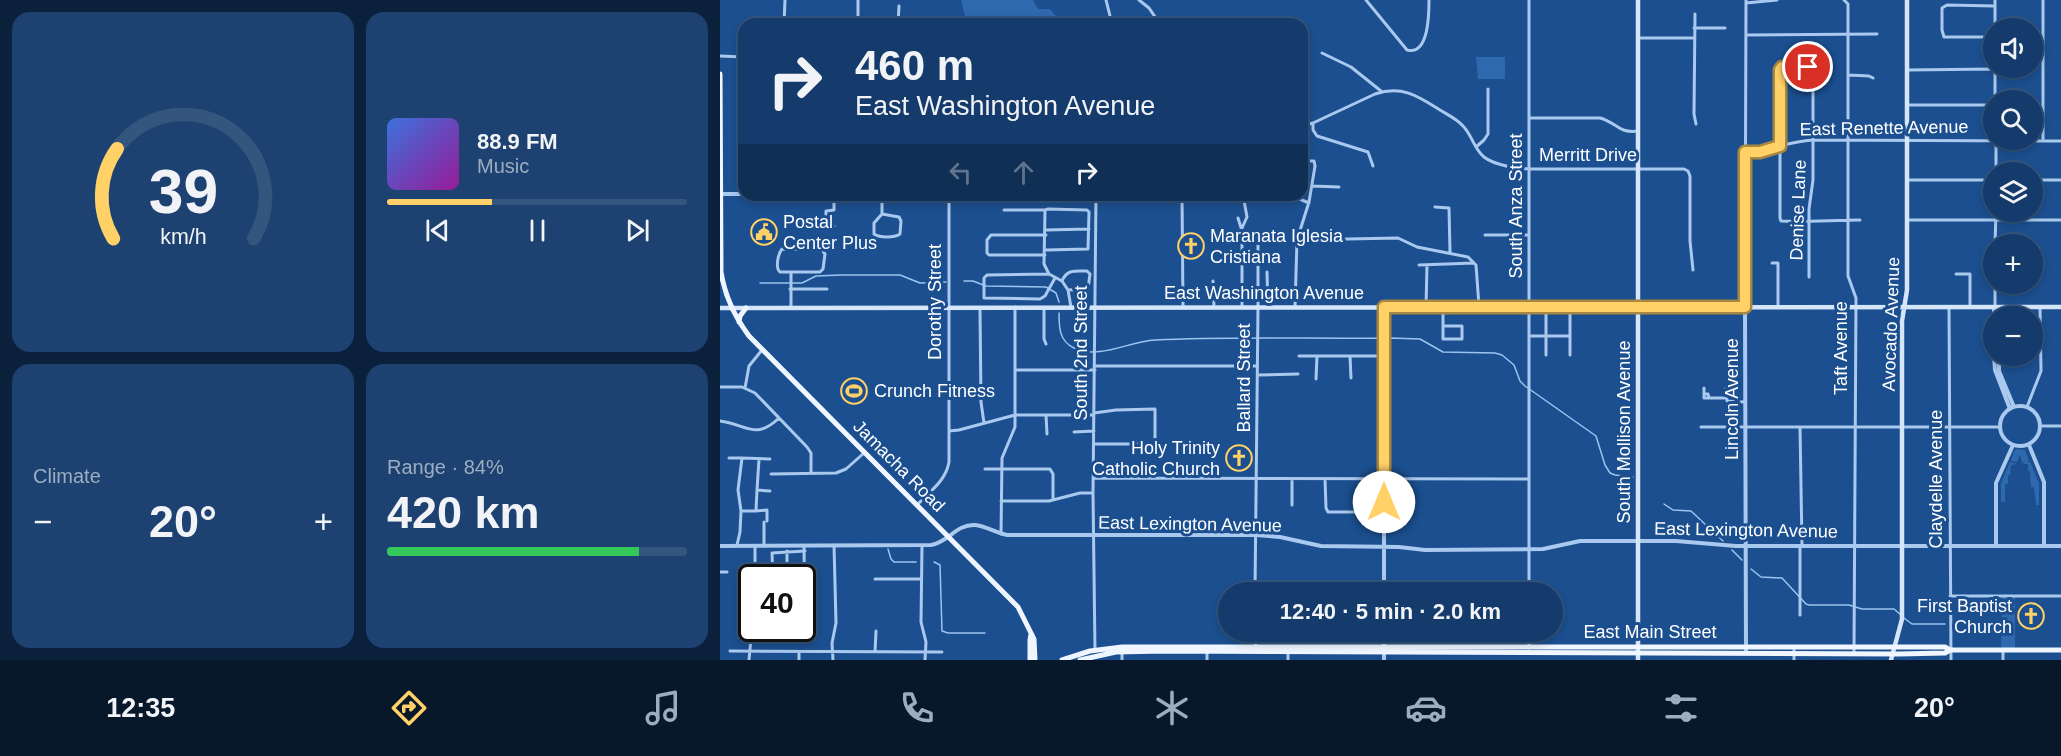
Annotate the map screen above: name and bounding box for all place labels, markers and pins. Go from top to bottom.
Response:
pin [1782,41,1833,92]
place label: Postal Center Plus [783,212,877,253]
public building icon: Postal Center Plus [749,217,779,247]
place label: Maranata Iglesia Cristiana [1210,226,1344,267]
church icon: Maranata Iglesia Cristiana [1176,231,1206,261]
sports icon: Crunch Fitness [839,376,869,406]
place label: Crunch Fitness [874,381,995,401]
place label: Holy Trinity Catholic Church [1092,438,1220,479]
church icon: Holy Trinity Catholic Church [1224,443,1254,473]
place label: First Baptist Church [1917,596,2012,637]
church icon: First Baptist Church [2016,601,2046,631]

